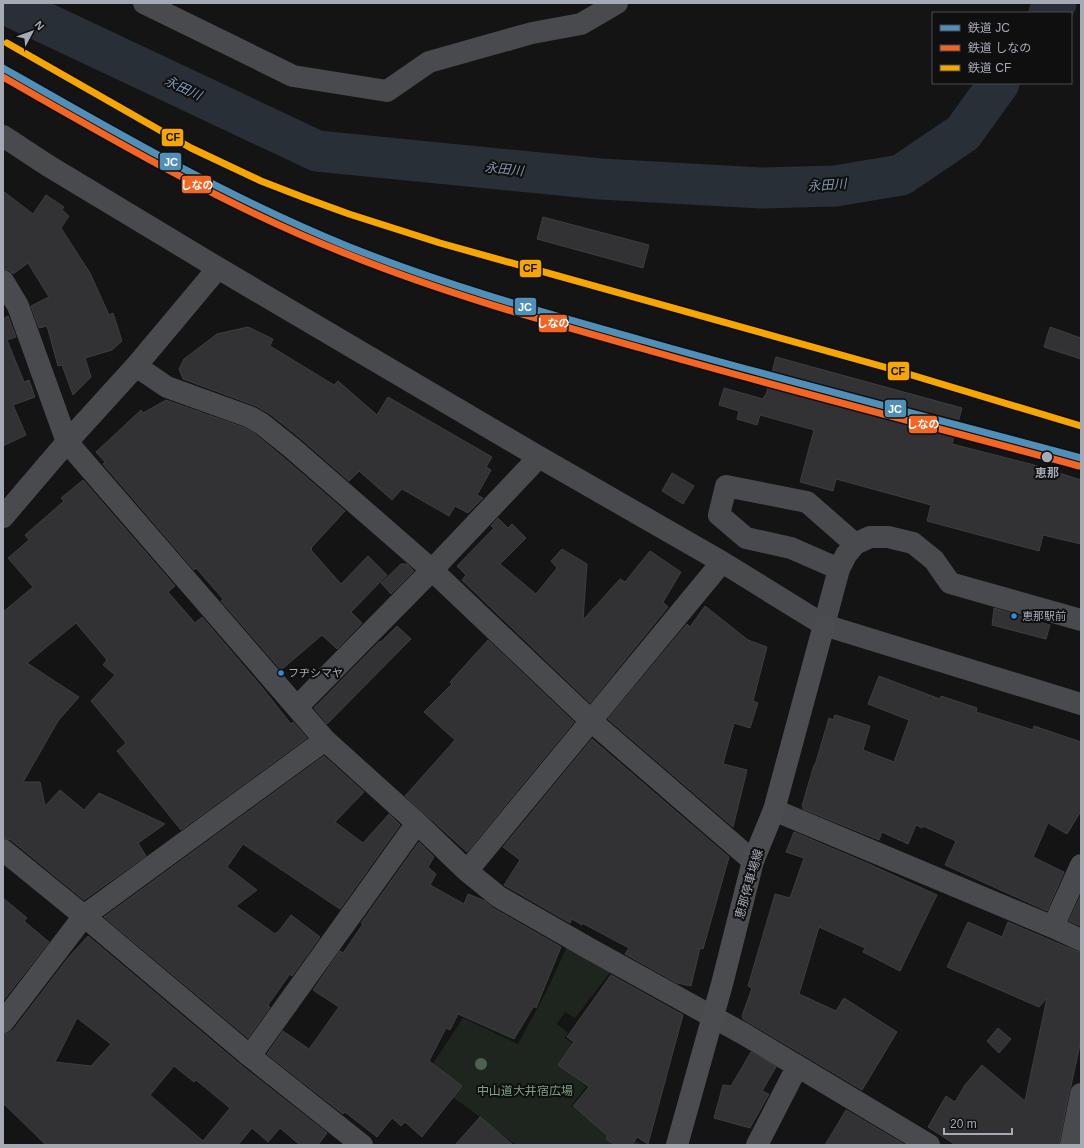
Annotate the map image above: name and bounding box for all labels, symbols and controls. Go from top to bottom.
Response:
north arrow [12,12,52,52]
legend [932,12,1072,84]
text: N [32,19,47,32]
text: 鉄道 JC [968,21,1010,35]
text: 鉄道 しなの [968,41,1031,55]
text: 鉄道 CF [968,61,1011,75]
water label: 永田川 [162,73,206,104]
line badge: CF [161,128,184,147]
text: CF [166,131,181,143]
line badge: JC [159,152,182,171]
text: JC [164,156,178,168]
water label: 永田川 [484,160,526,179]
line badge: しなの [181,175,212,194]
water label: 永田川 [807,176,849,194]
text: しなの [181,179,214,191]
line badge: CF [519,259,542,278]
text: CF [523,262,538,274]
line badge: JC [514,297,537,316]
text: JC [518,301,532,313]
line badge: しなの [538,314,568,333]
text: しなの [537,317,570,329]
line badge: CF [887,361,910,381]
text: CF [891,365,906,377]
line badge: JC [884,399,907,418]
text: JC [888,403,902,415]
line badge: しなの [908,415,938,434]
text: しなの [907,418,940,430]
marker: 恵那 [1040,450,1054,464]
place label: 恵那 [1035,466,1059,480]
place label: 恵那駅前 [1022,610,1066,622]
marker: 恵那駅前 [1009,611,1019,621]
place label: フヂシマヤ [288,667,343,679]
marker: フヂシマヤ [276,668,286,678]
street label: 恵那停車場線 [732,847,766,921]
park label: 中山道大井宿広場 [477,1084,573,1098]
scale bar [944,1110,1012,1136]
text: 20 m [950,1117,977,1131]

